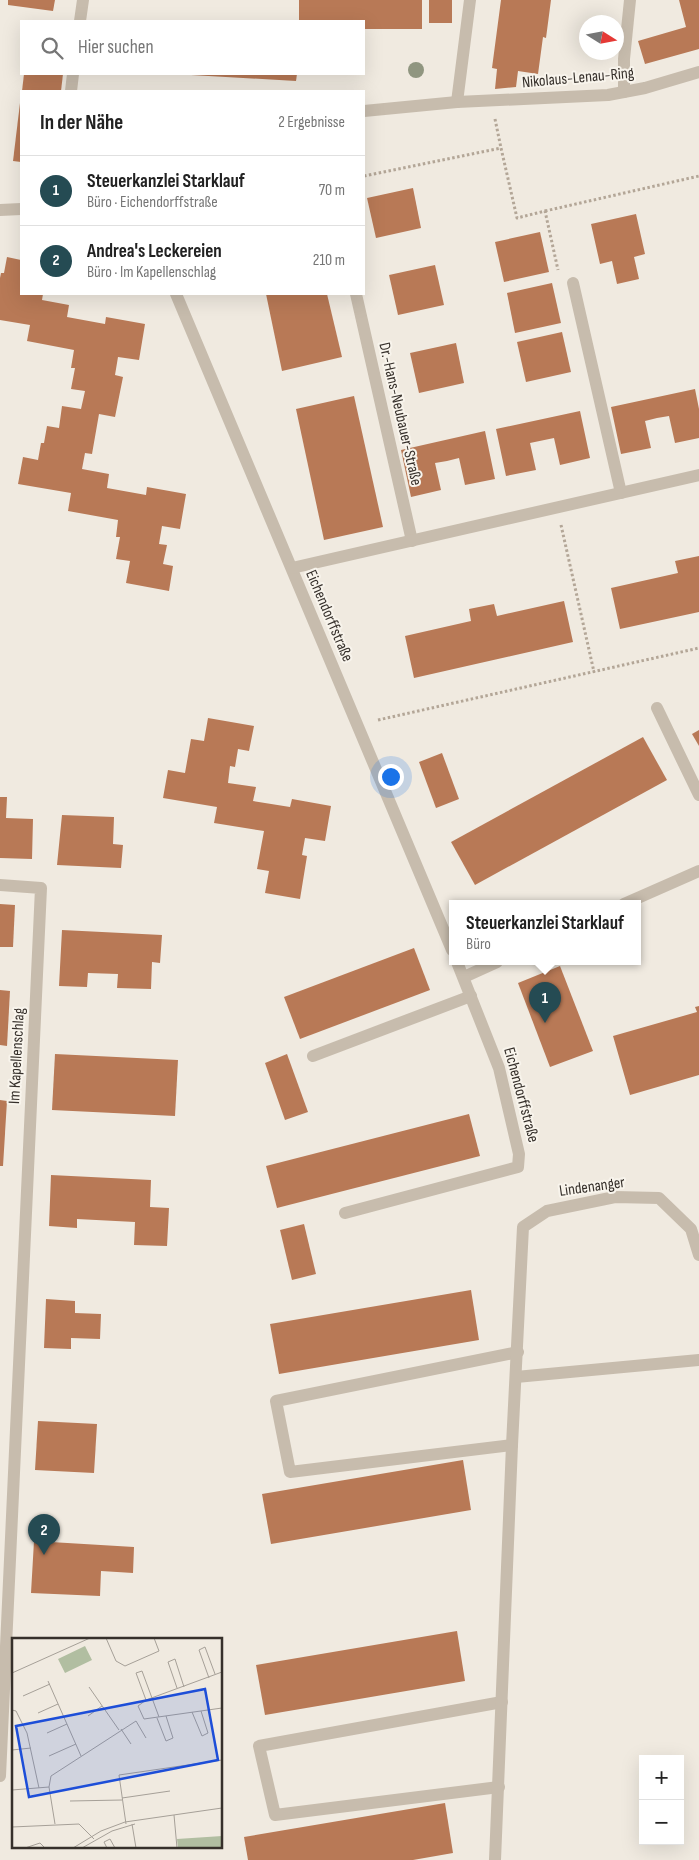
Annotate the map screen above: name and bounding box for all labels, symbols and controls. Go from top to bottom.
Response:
north arrow [579,15,624,60]
search box [20,20,365,75]
icon: search [38,34,66,62]
text: Hier suchen [78,36,154,59]
street label: Nikolaus-Lenau-Ring [521,64,635,92]
text: In der Nähe [40,110,123,135]
text: 2 Ergebnisse [278,113,345,132]
text: Steuerkanzlei Starklauf [87,170,245,193]
text: 1 [53,181,59,200]
text: 70 m [319,181,345,200]
text: Büro · Eichendorffstraße [87,193,218,212]
text: Andrea's Leckereien [87,240,222,263]
text: 2 [52,251,60,270]
text: 210 m [313,251,345,270]
text: Büro · Im Kapellenschlag [87,263,216,282]
street label: Dr.-Hans-Neubauer-Straße [374,341,426,487]
street label: Eichendorffstraße [301,567,357,665]
your location [378,764,404,790]
popup [449,900,641,965]
text: Steuerkanzlei Starklauf [466,912,624,935]
text: Büro [466,935,491,954]
pin: 1 [529,982,561,1023]
street label: Im Kapellenschlag [5,1007,29,1105]
street label: Eichendorffstraße [499,1045,543,1145]
street label: Lindenanger [558,1173,626,1201]
pin: 2 [28,1514,60,1555]
inset map [12,1638,222,1848]
map controls [639,1755,684,1845]
button: + [639,1755,684,1800]
button: − [639,1800,684,1845]

